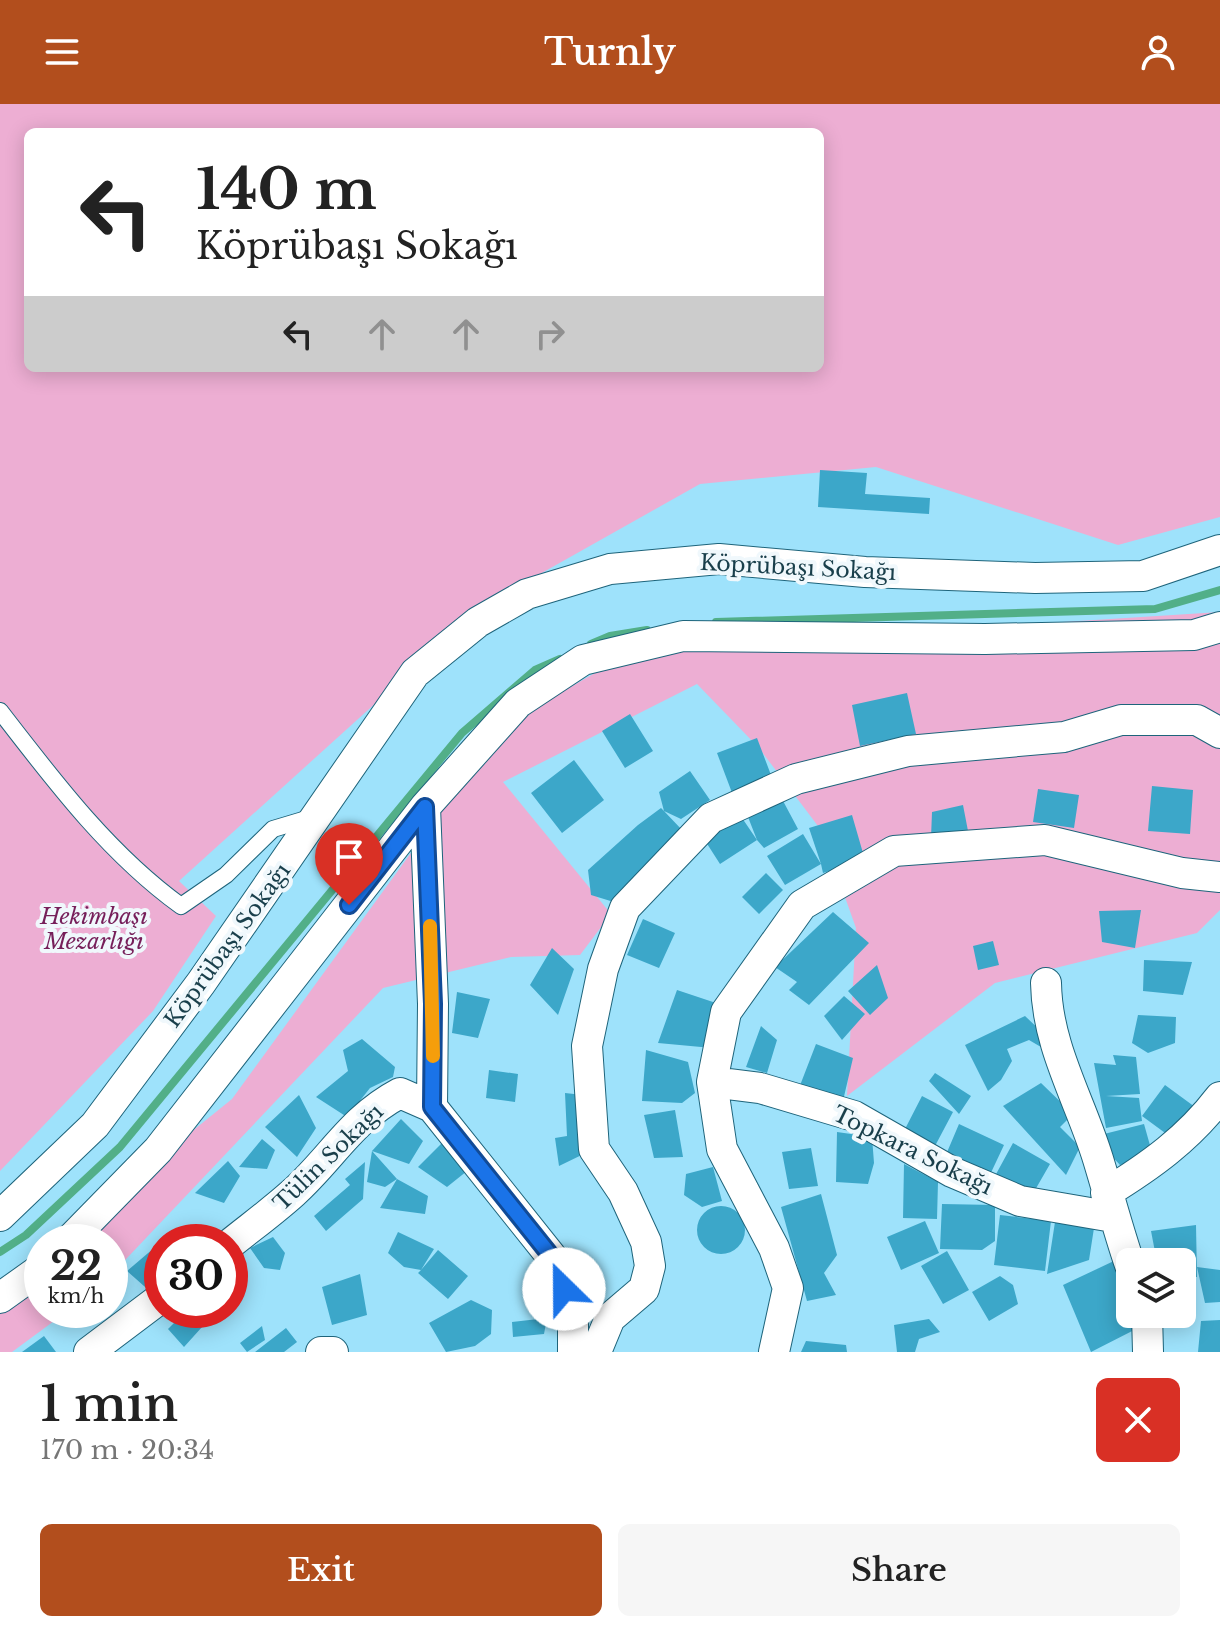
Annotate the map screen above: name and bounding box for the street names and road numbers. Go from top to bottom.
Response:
street label: Köprübaşı Sokağı [699,549,897,586]
street label: Köprübaşı Sokağı [159,858,296,1033]
street label: Tülin Sokağı [268,1098,389,1216]
street label: Topkara Sokağı [829,1100,997,1201]

